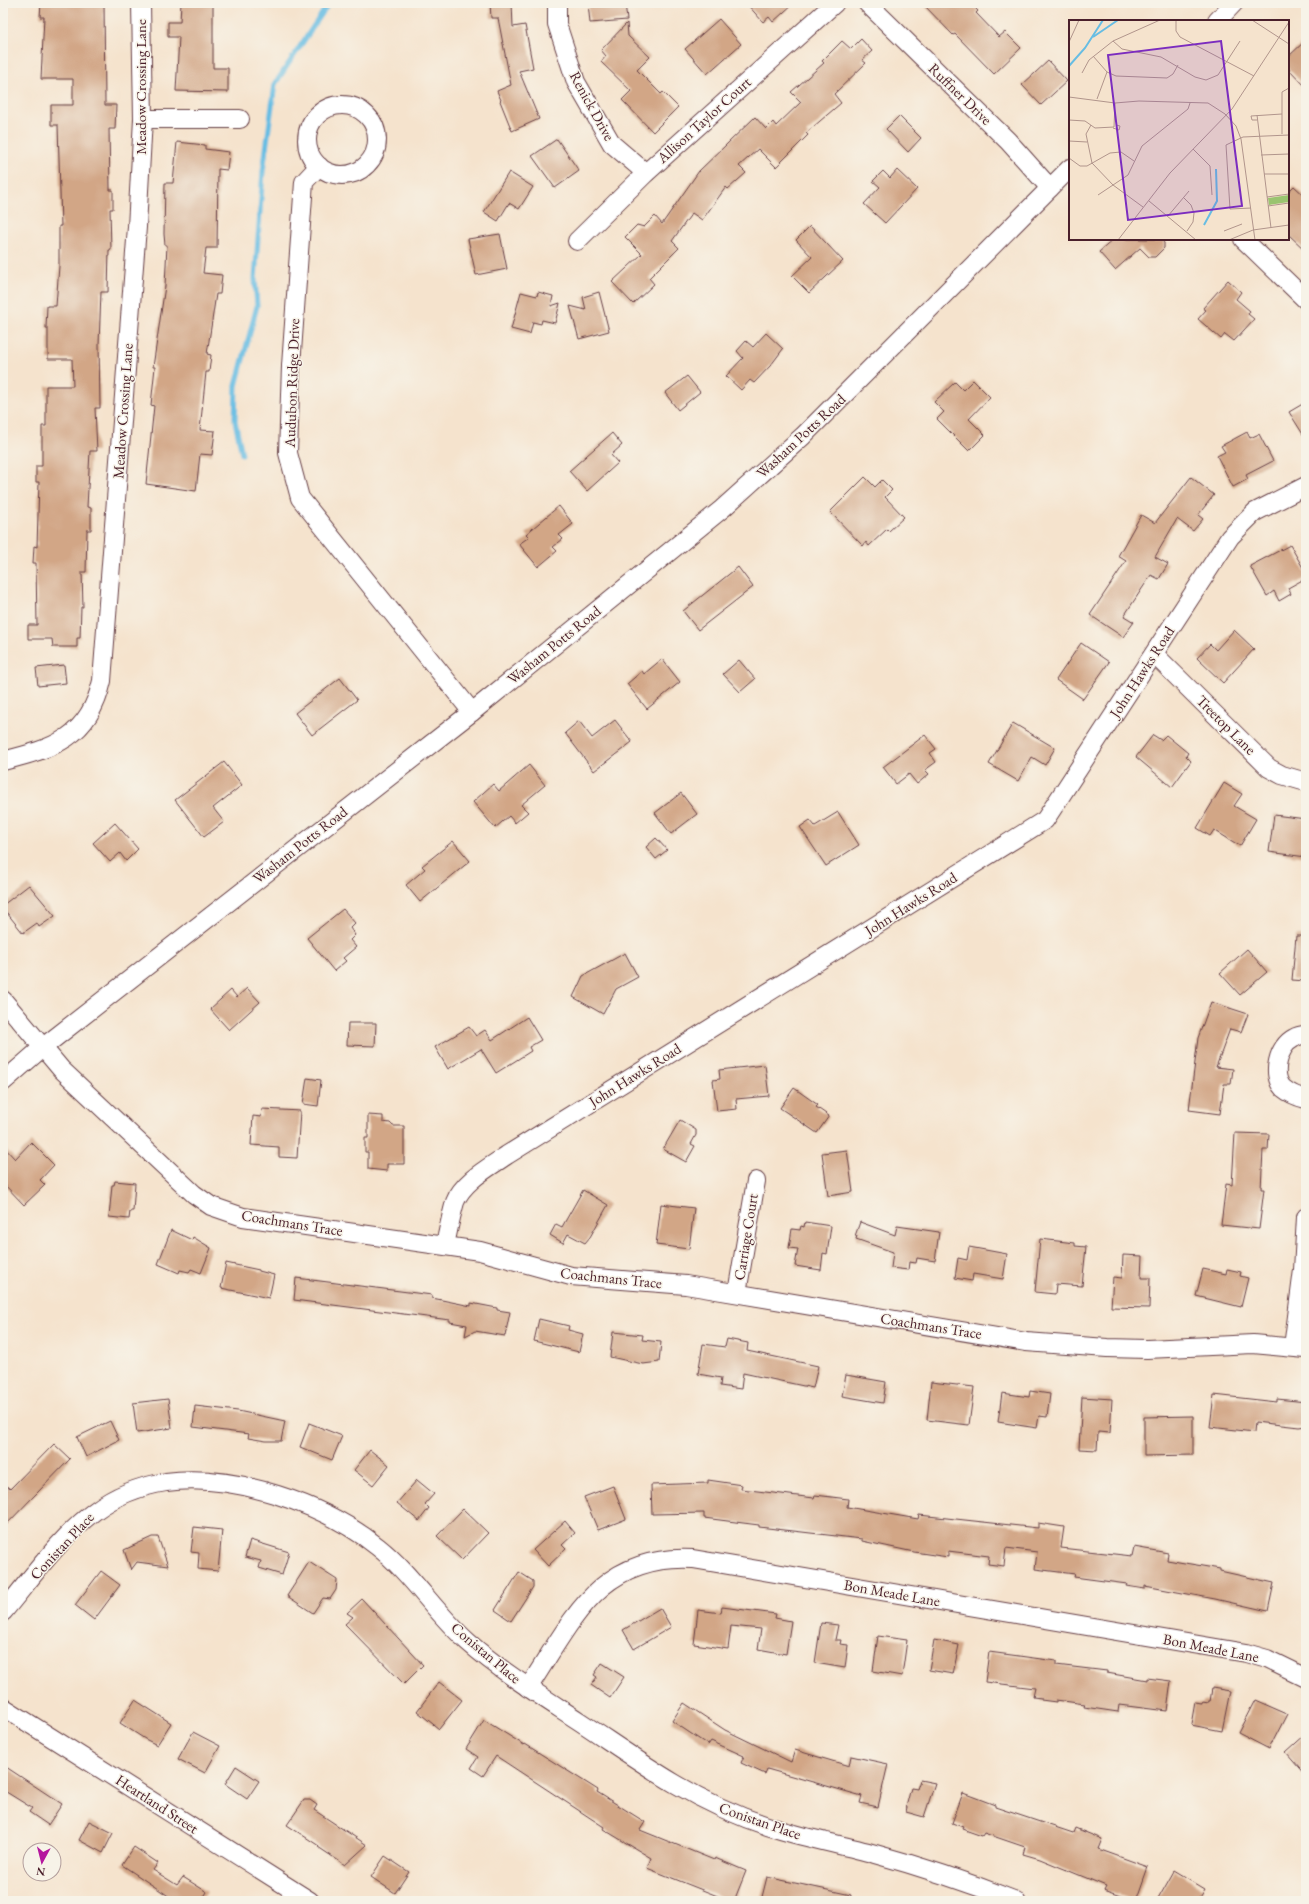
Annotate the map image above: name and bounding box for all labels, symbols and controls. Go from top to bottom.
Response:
street label: Meadow Crossing Lane [131,19,150,155]
inset map [1069,20,1289,240]
street label: Ruffner Drive [925,59,996,129]
street label: Renick Drive [566,68,619,144]
street label: Allison Taylor Court [652,72,755,168]
street label: Audubon Ridge Drive [280,318,303,449]
street label: Meadow Crossing Lane [108,343,137,479]
street label: Washam Potts Road [752,389,850,482]
street label: Washam Potts Road [503,601,605,688]
street label: John Hawks Road [1104,622,1178,723]
street label: Treetop Lane [1193,691,1260,759]
street label: Washam Potts Road [249,801,351,888]
street label: John Hawks Road [859,867,961,941]
street label: John Hawks Road [583,1038,685,1112]
street label: Carriage Court [729,1192,762,1282]
street label: Coachmans Trace [240,1205,344,1240]
street label: Coachmans Trace [559,1263,663,1292]
street label: Coachmans Trace [879,1308,983,1343]
street label: Conistan Place [25,1508,98,1583]
street label: Bon Meade Lane [843,1575,942,1610]
street label: Conistan Place [447,1618,525,1688]
street label: Bon Meade Lane [1162,1629,1261,1666]
street label: Heartland Street [112,1770,202,1838]
street label: Conistan Place [717,1798,804,1844]
north arrow [22,1842,62,1882]
text: N [35,1864,46,1879]

